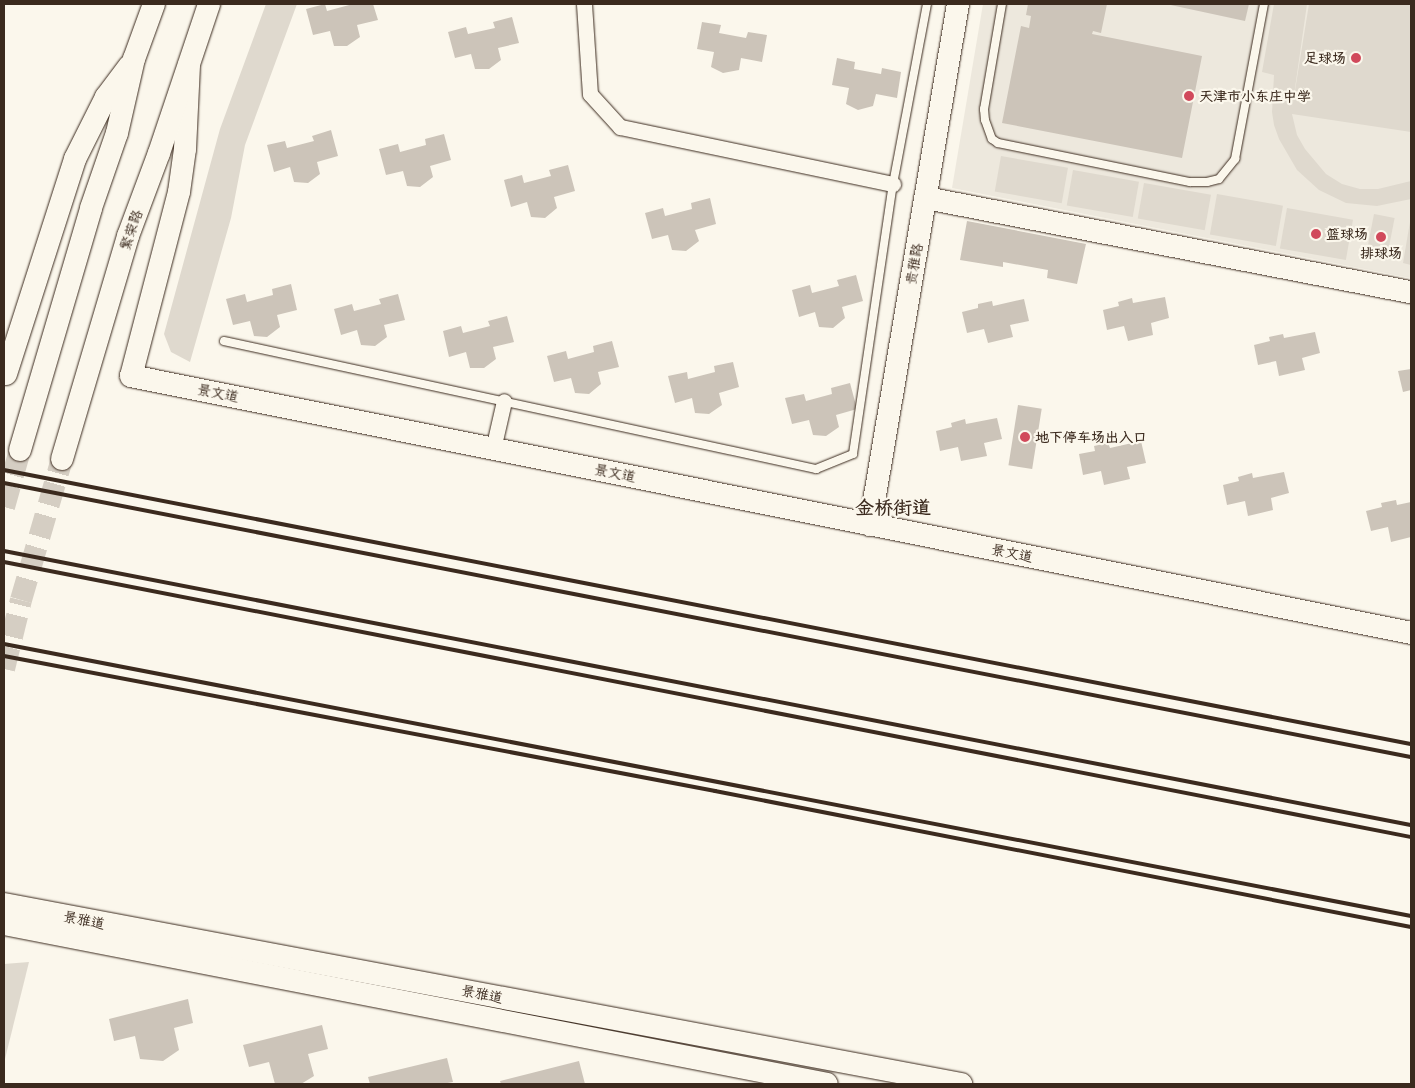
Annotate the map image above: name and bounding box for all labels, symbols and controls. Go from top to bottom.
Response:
place label: 足球场 [1304,50,1346,66]
marker: 足球场 [1350,52,1362,64]
place label: 天津市小东庄中学 [1199,88,1311,104]
marker: 天津市小东庄中学 [1183,90,1195,102]
street label: 繁荣路 [116,207,146,253]
place label: 篮球场 [1326,226,1368,242]
marker: 篮球场 [1310,228,1322,240]
marker: 排球场 [1375,231,1387,243]
street label: 贵雅路 [902,242,926,286]
place label: 排球场 [1360,245,1402,261]
street label: 景文道 [196,381,240,405]
place label: 地下停车场出入口 [1035,429,1147,445]
marker: 地下停车场出入口 [1019,431,1031,443]
street label: 景文道 [593,461,637,485]
district label: 金桥街道 [855,497,931,519]
street label: 景文道 [990,541,1034,565]
street label: 景雅道 [62,908,106,932]
street label: 景雅道 [460,982,504,1006]

